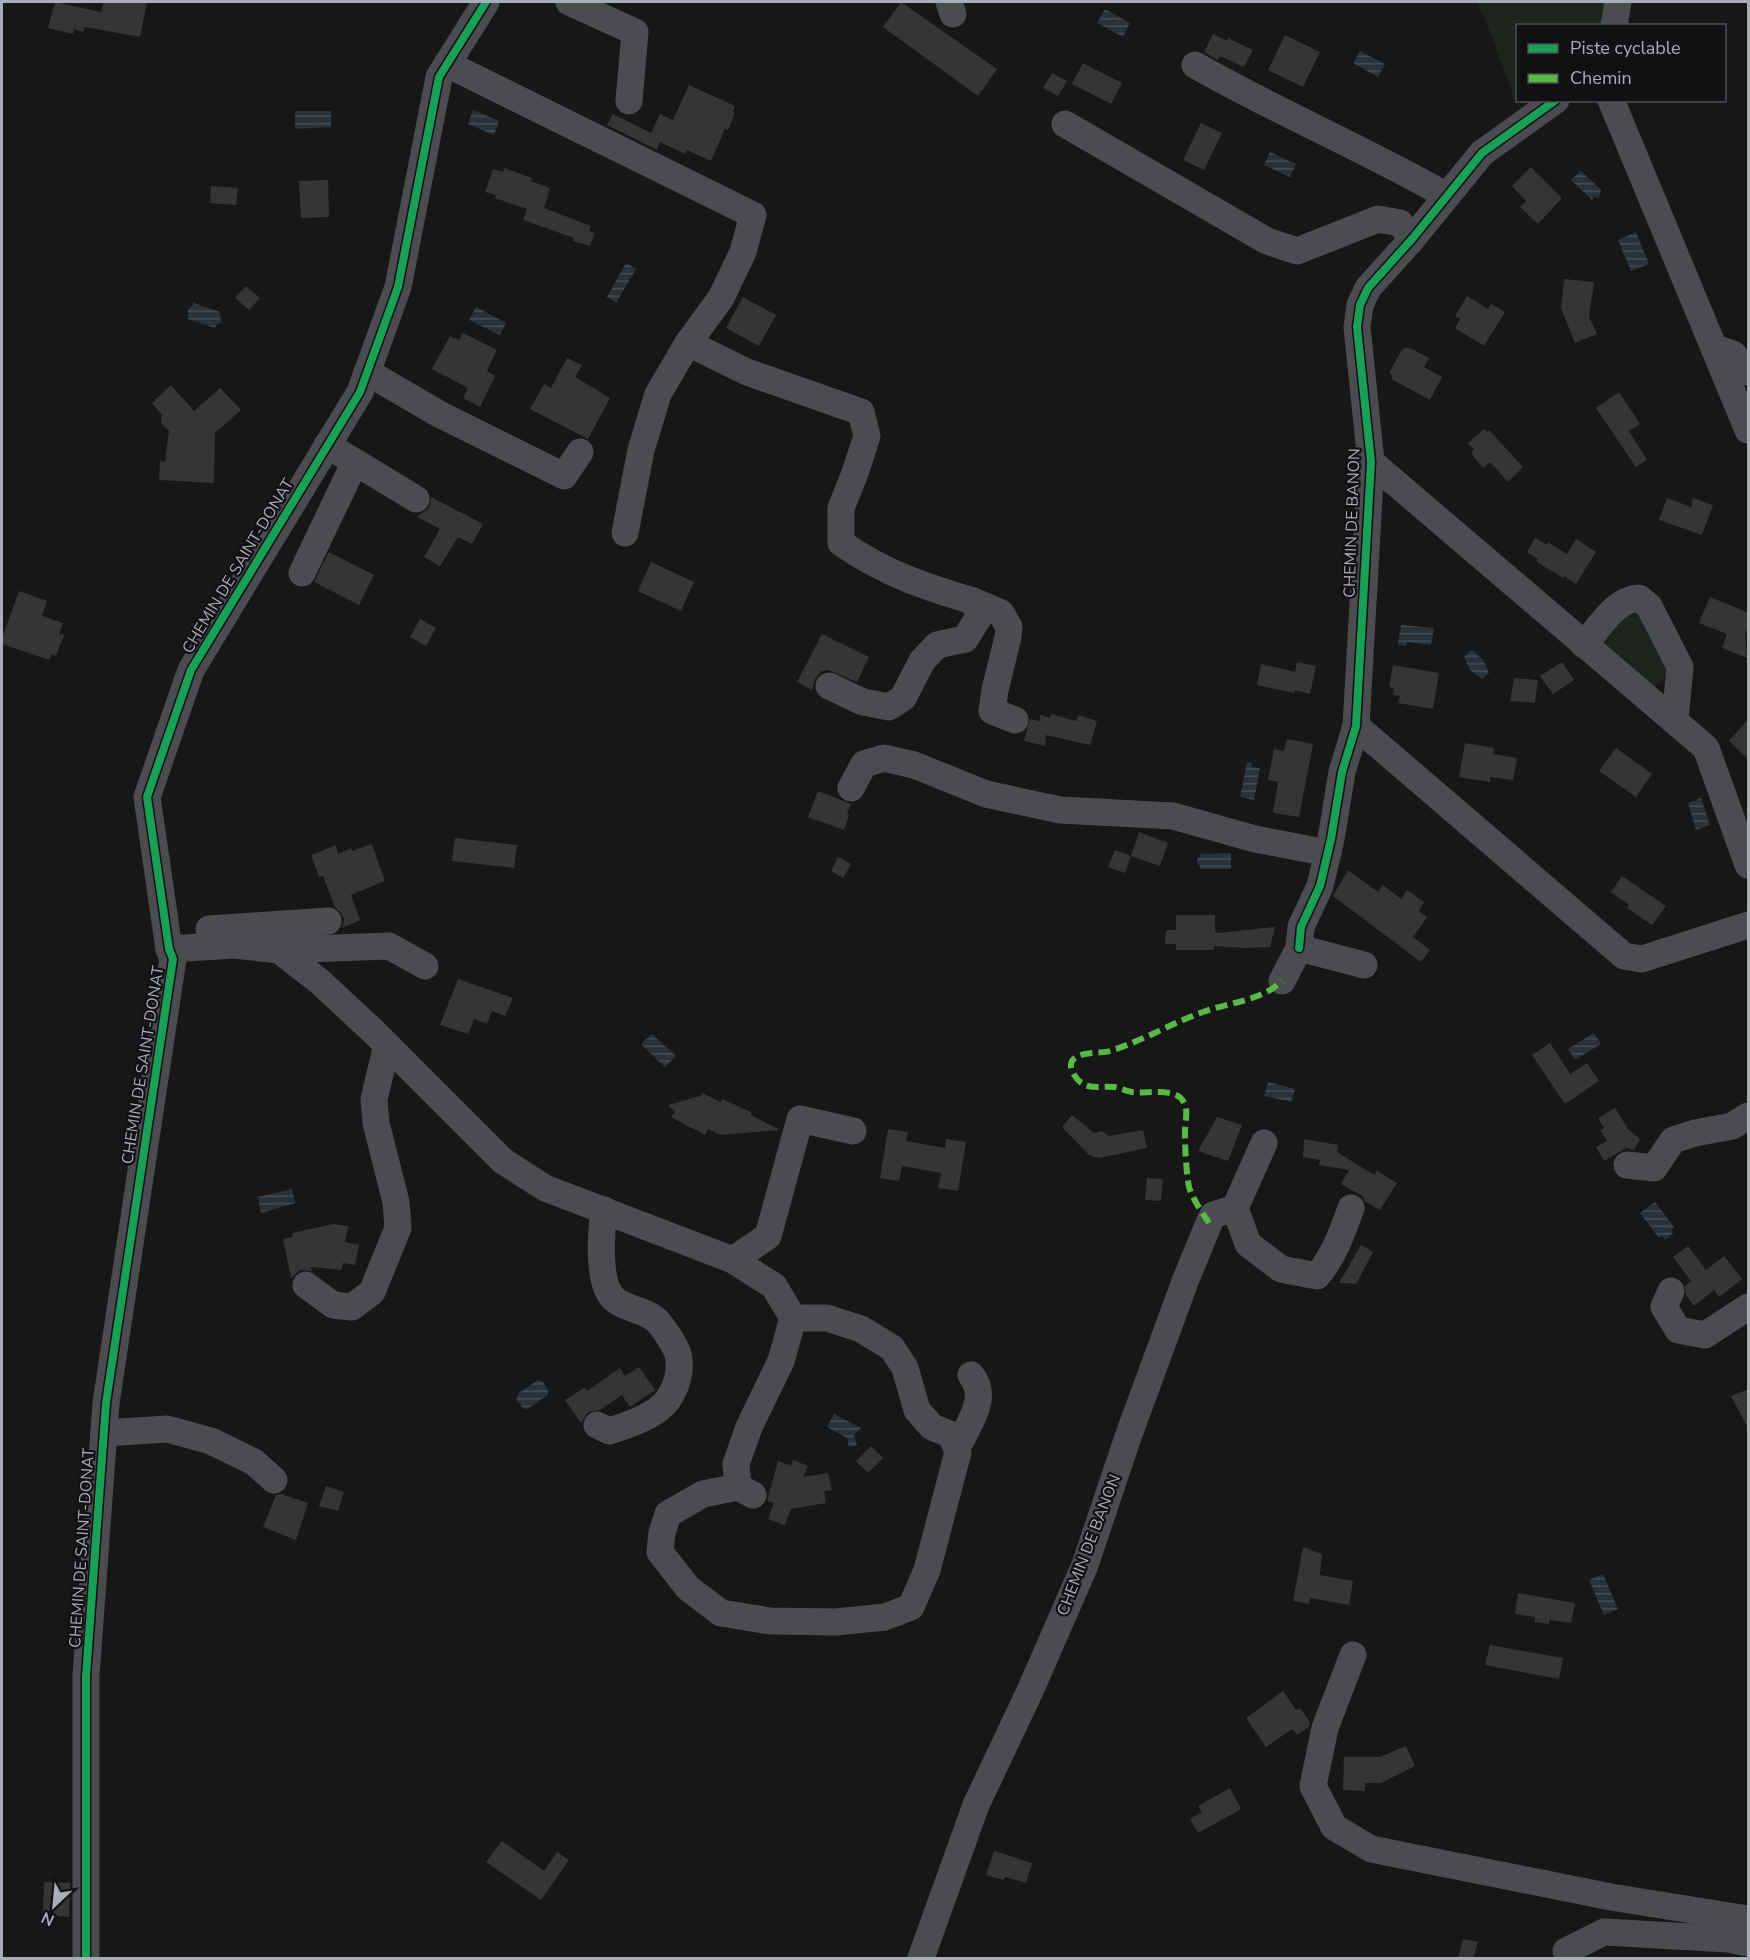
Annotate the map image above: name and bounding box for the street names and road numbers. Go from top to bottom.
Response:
street label: CHEMIN DE BANON [1338,448,1366,598]
street label: CHEMIN DE SAINT-DONAT [177,474,299,658]
street label: CHEMIN DE SAINT-DONAT [116,964,170,1166]
street label: CHEMIN DE SAINT-DONAT [64,1447,100,1649]
street label: CHEMIN DE BANON [1052,1471,1126,1619]

